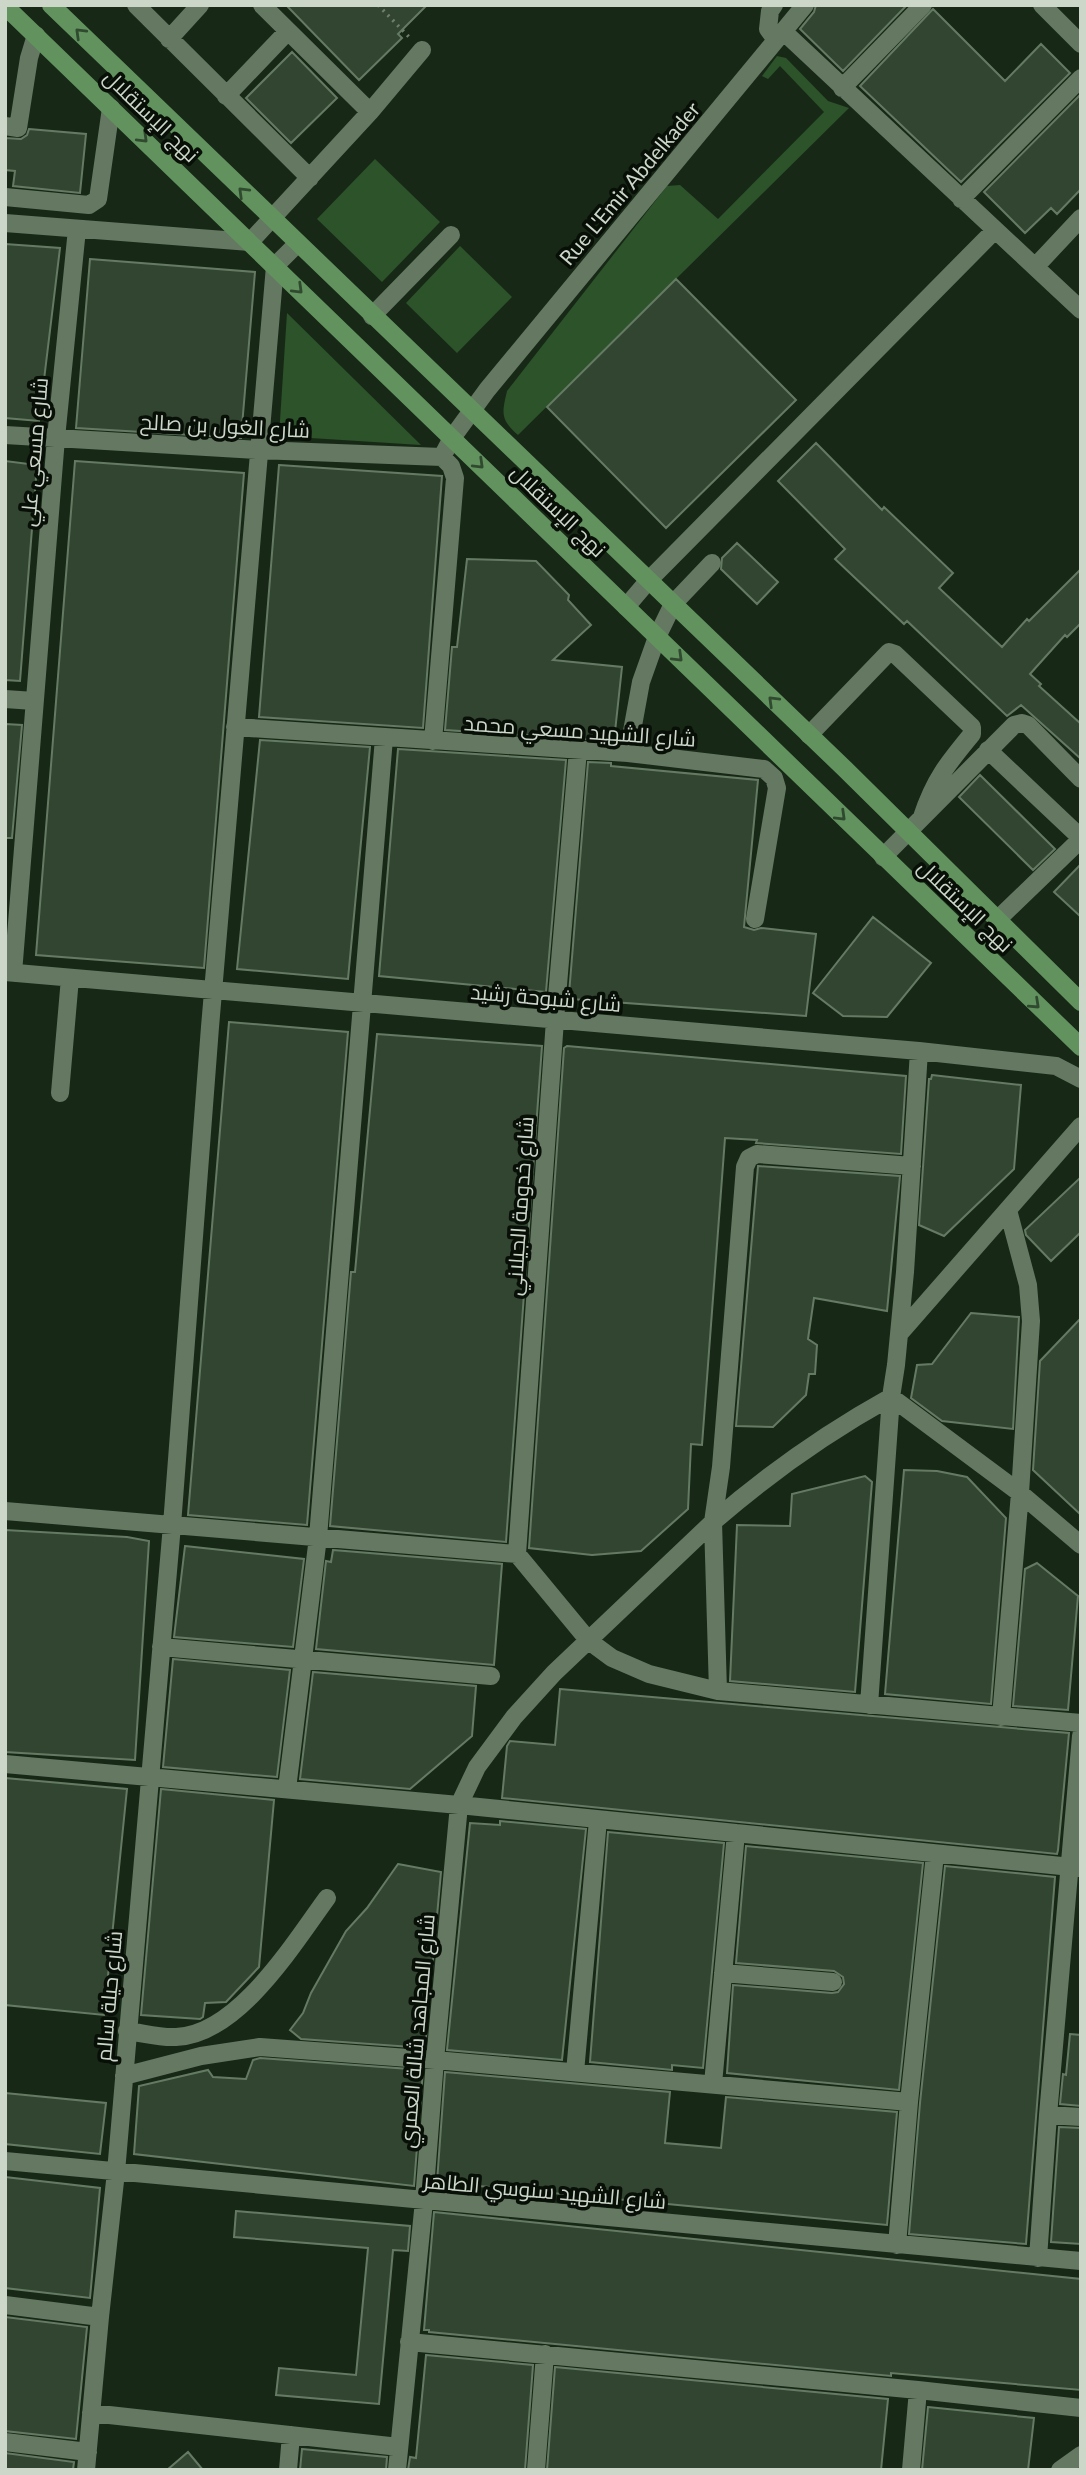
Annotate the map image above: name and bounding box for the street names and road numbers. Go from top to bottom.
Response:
street label: نهج الإستقلال [97,64,205,169]
street label: Rue L'Emir Abdelkader [553,96,705,270]
street label: شارع مسعي علي [14,376,57,528]
street label: شارع الغول بن صالح [139,408,311,445]
street label: نهج الإستقلال [504,459,612,564]
street label: شارع الشهيد مسعي محمد [463,709,697,756]
street label: نهج الإستقلال [911,854,1019,959]
street label: شارع شبوحة رشيد [469,978,622,1019]
street label: شارع خدومة الجيلاني [500,1115,543,1297]
street label: شارع المجاهد شالة العمري [393,1913,444,2149]
street label: شارع حيلة سالم [90,1930,129,2063]
street label: شارع الشهيد سنوسي الطاهر [421,2167,667,2217]

